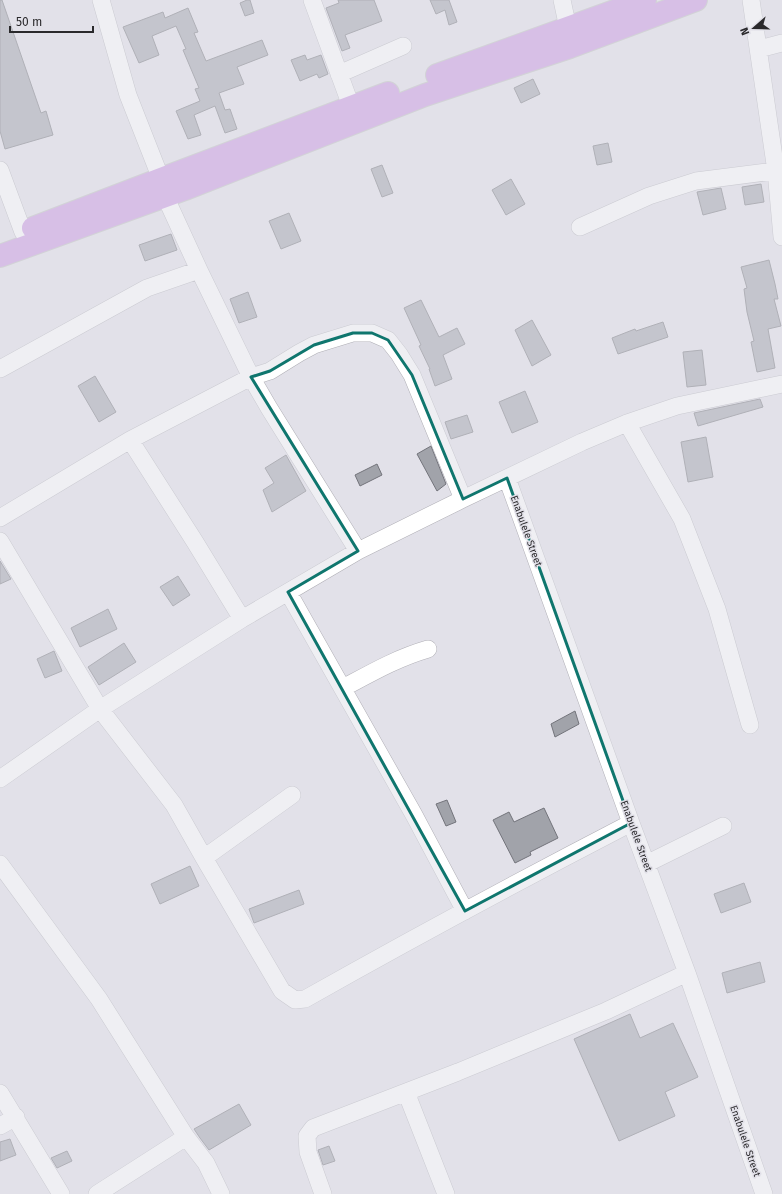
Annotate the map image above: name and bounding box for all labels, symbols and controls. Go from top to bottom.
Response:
scale bar [10,8,93,34]
north arrow [734,8,774,48]
text: 50 m [16,15,42,29]
text: N [738,26,752,37]
street label: Enabulele Street [508,494,545,569]
street label: Enabulele Street [618,799,655,874]
street label: Enabulele Street [727,1104,763,1179]

